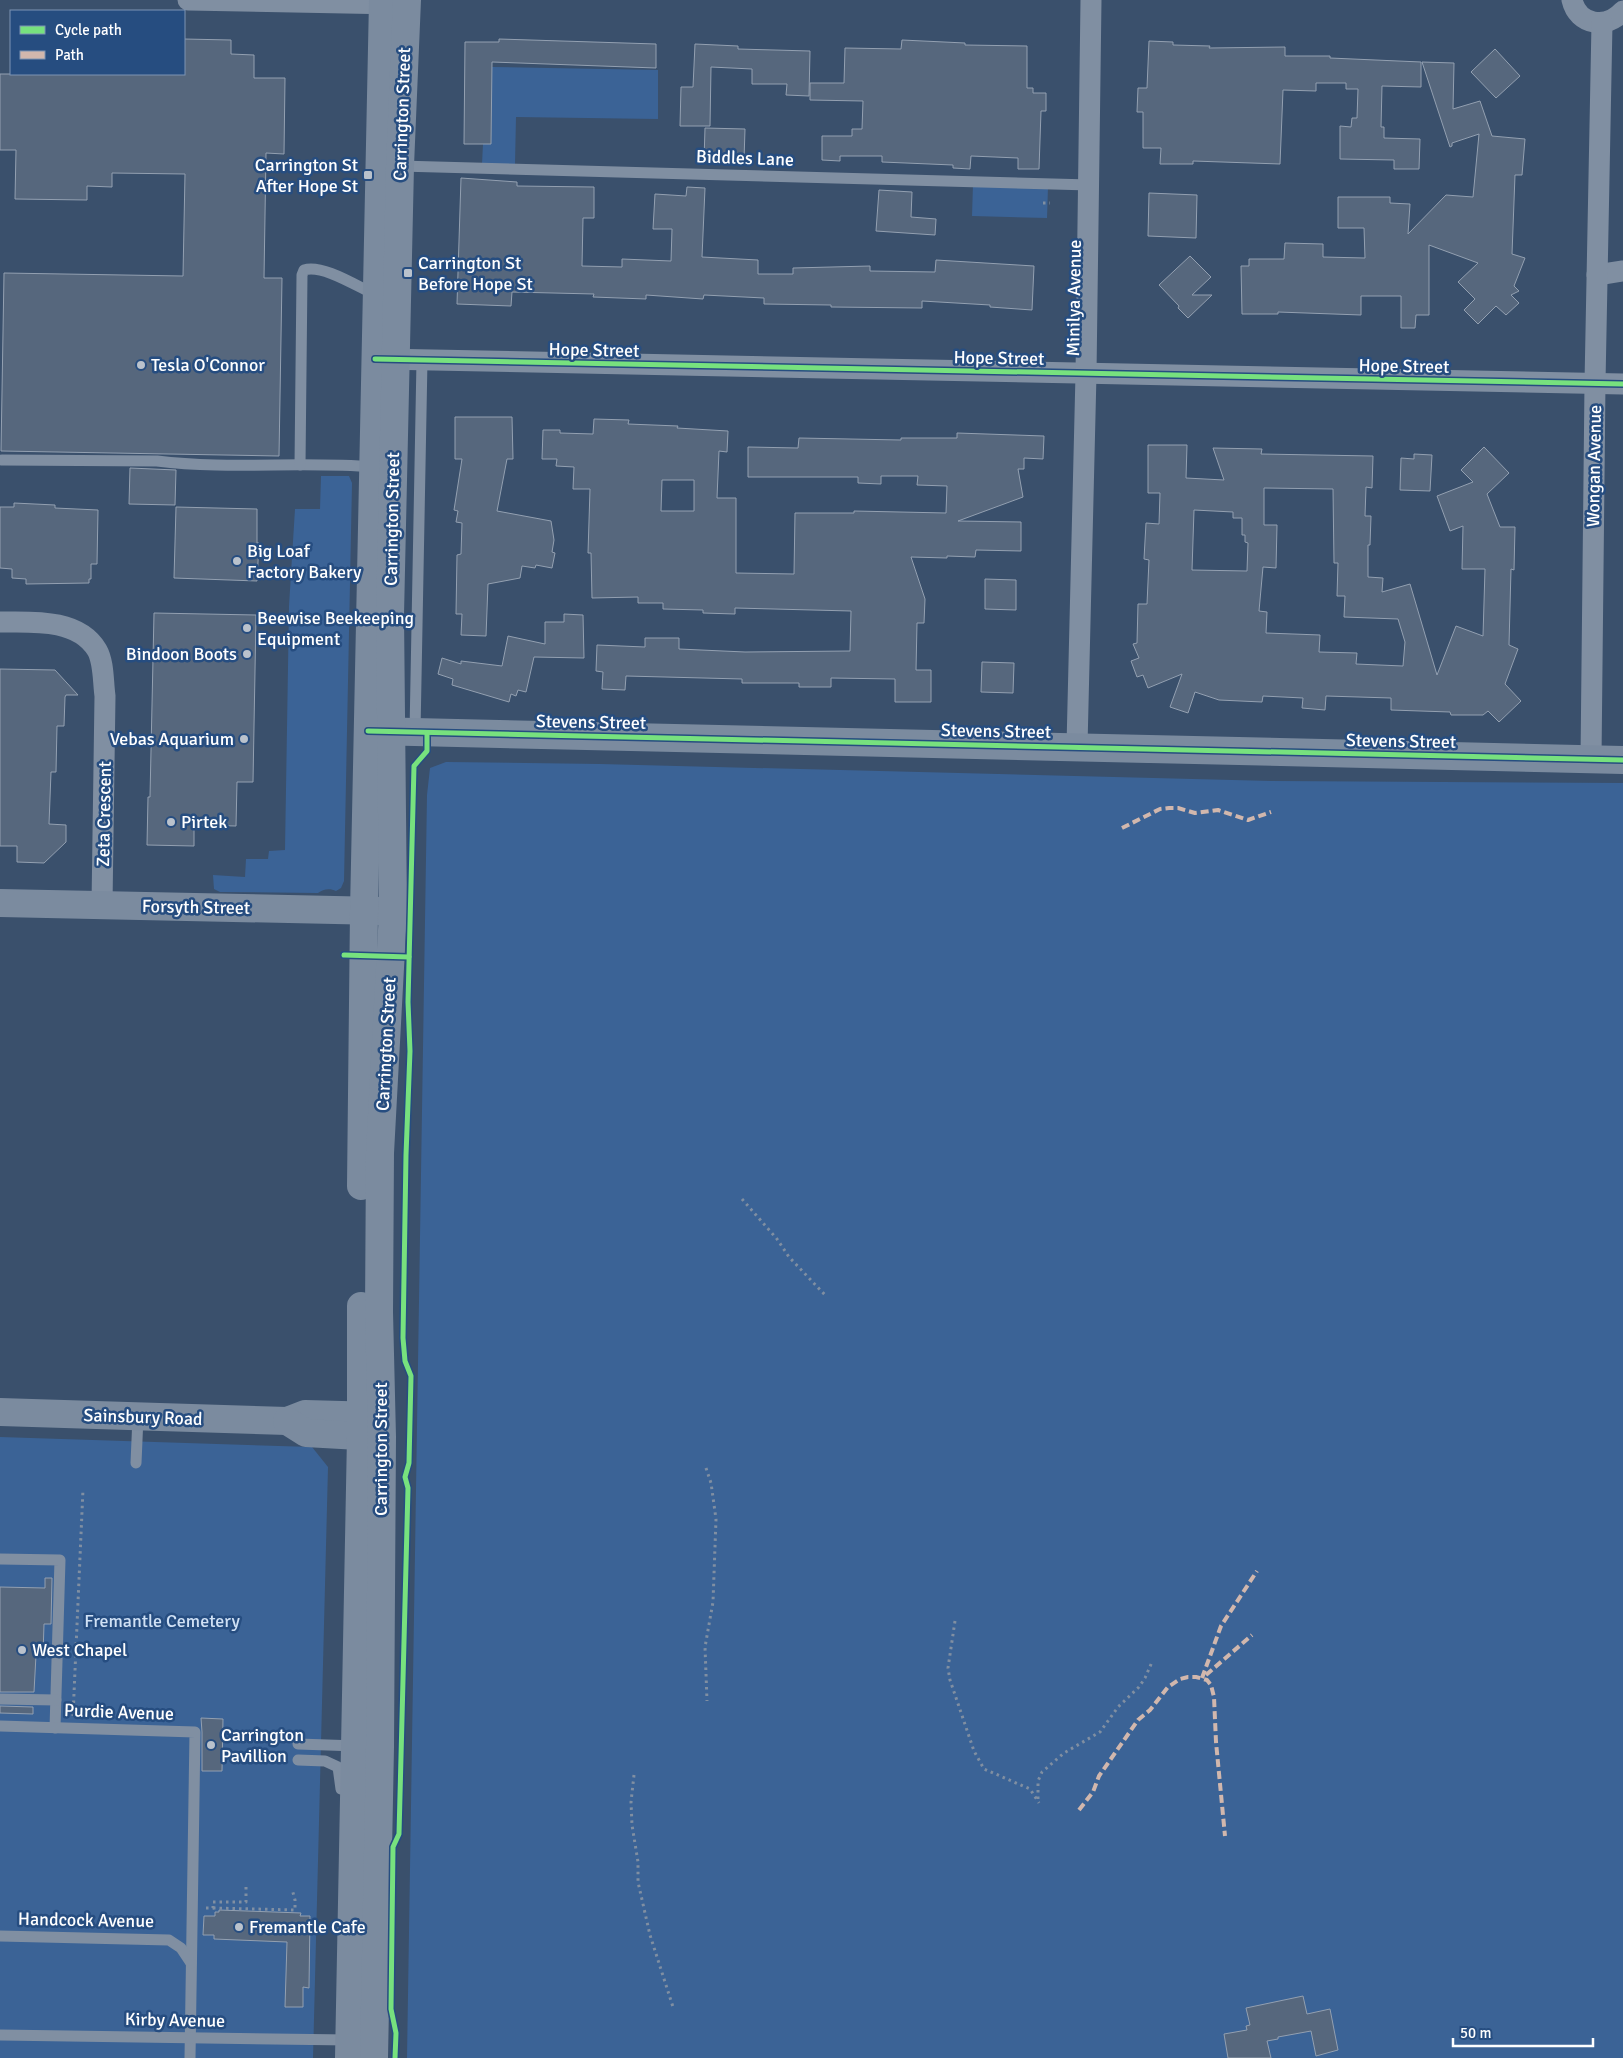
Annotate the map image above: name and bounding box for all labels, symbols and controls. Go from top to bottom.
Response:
legend [10,10,185,75]
text: Cycle path [55,21,122,39]
text: Path [55,46,84,64]
street label: Carrington Street [389,47,415,181]
street label: Biddles Lane [696,145,794,171]
place label: Carrington St After Hope St [255,154,358,197]
marker: Carrington St After Hope St [362,169,374,181]
street label: Minilya Avenue [1062,239,1086,357]
place label: Carrington St Before Hope St [418,252,533,295]
marker: Carrington St Before Hope St [402,267,414,279]
street label: Hope Street [548,338,640,362]
street label: Hope Street [953,346,1045,370]
place label: Tesla O'Connor [151,354,265,376]
street label: Hope Street [1358,354,1450,378]
marker: Tesla O'Connor [135,359,147,371]
street label: Wongan Avenue [1582,405,1606,527]
street label: Carrington Street [380,452,404,586]
place label: Big Loaf Factory Bakery [247,540,362,583]
marker: Big Loaf Factory Bakery [231,555,243,567]
place label: Beewise Beekeeping Equipment [257,607,414,650]
marker: Beewise Beekeeping Equipment [241,622,253,634]
place label: Bindoon Boots [126,643,237,665]
marker: Bindoon Boots [241,648,253,660]
street label: Stevens Street [536,710,646,734]
street label: Stevens Street [941,719,1051,743]
place label: Vebas Aquarium [110,728,234,750]
street label: Stevens Street [1346,729,1456,753]
marker: Vebas Aquarium [238,733,250,745]
street label: Zeta Crescent [92,761,116,867]
place label: Pirtek [181,811,227,833]
marker: Pirtek [165,816,177,828]
street label: Forsyth Street [142,895,250,919]
street label: Carrington Street [372,977,400,1111]
street label: Carrington Street [370,1382,392,1516]
street label: Sainsbury Road [83,1404,203,1430]
park label: Fremantle Cemetery [84,1610,240,1632]
place label: West Chapel [32,1639,127,1661]
marker: West Chapel [16,1644,28,1656]
street label: Purdie Avenue [64,1699,174,1725]
place label: Carrington Pavillion [221,1724,304,1767]
marker: Carrington Pavillion [205,1739,217,1751]
street label: Handcock Avenue [18,1908,154,1932]
place label: Fremantle Cafe [249,1916,366,1938]
marker: Fremantle Cafe [233,1921,245,1933]
street label: Kirby Avenue [125,2008,225,2032]
scale bar [1453,2016,1593,2048]
text: 50 m [1460,2024,1491,2042]

